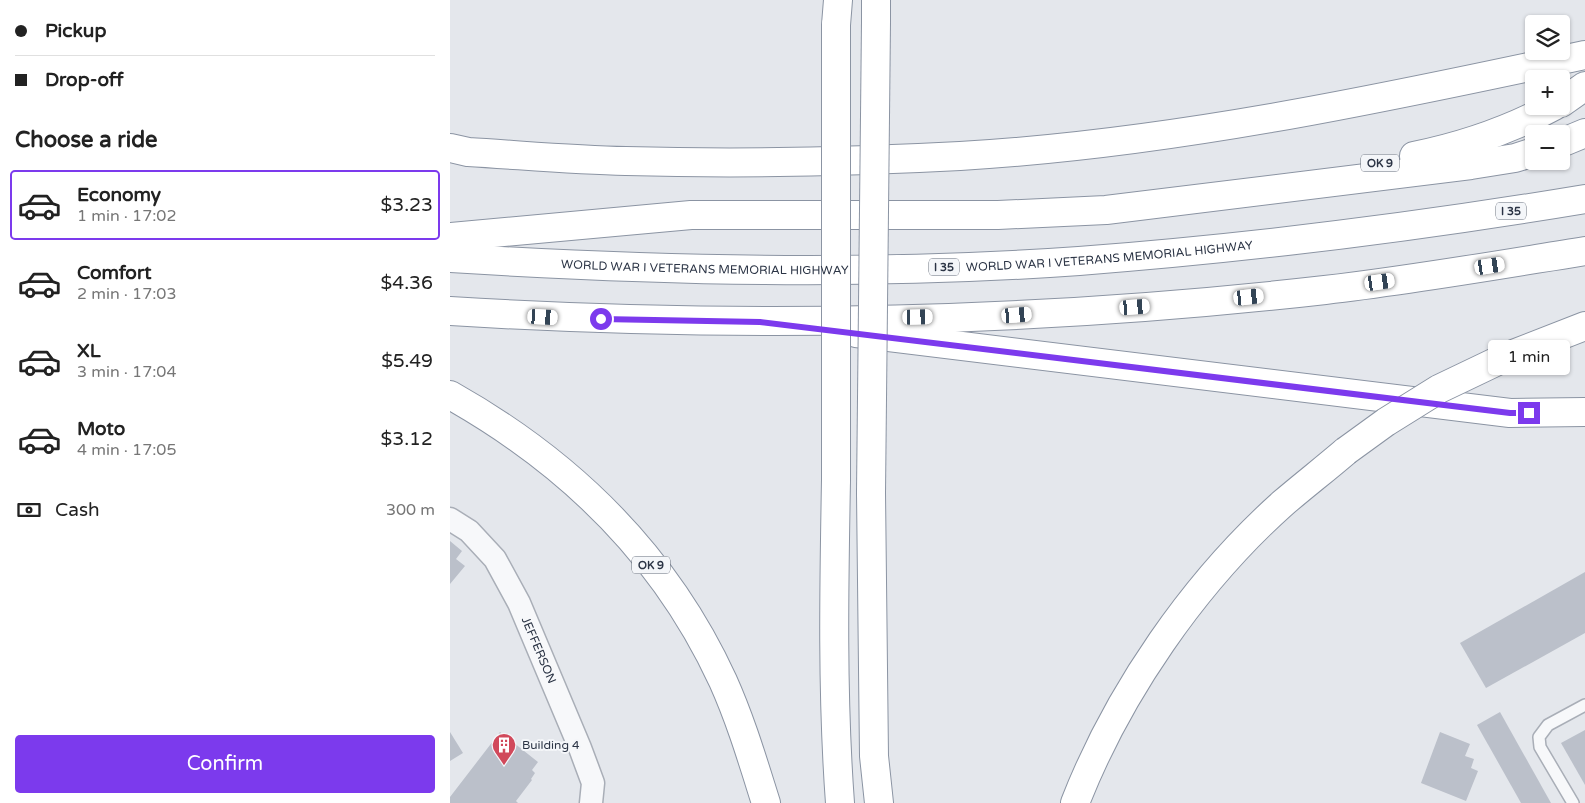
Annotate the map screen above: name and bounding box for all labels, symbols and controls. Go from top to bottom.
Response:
map controls [1525,15,1570,170]
button: layers [1525,15,1570,60]
text: Pickup [45,20,106,42]
text: Drop-off [45,69,124,91]
button: + [1525,70,1570,115]
button: − [1525,125,1570,170]
text: Choose a ride [15,127,158,153]
road number: OK 9 [1361,154,1399,172]
icon: car [17,183,62,228]
text: Economy [77,184,161,206]
text: $3.23 [381,194,433,216]
road number: I 35 [1496,202,1526,220]
text: 1 min · 17:02 [77,206,176,226]
street label: WORLD WAR I VETERANS MEMORIAL HIGHWAY [966,238,1254,274]
car [1474,256,1505,276]
street label: WORLD WAR I VETERANS MEMORIAL HIGHWAY [561,257,849,277]
road number: I 35 [929,258,959,276]
icon: car [17,261,62,306]
text: Comfort [77,262,151,284]
text: $4.36 [381,272,433,294]
car [1364,272,1395,292]
text: 2 min · 17:03 [77,284,176,304]
car [1233,288,1264,306]
car [1119,298,1150,316]
car [1001,306,1032,324]
route start [590,308,612,330]
car [527,309,558,325]
car [902,309,933,325]
icon: car [17,339,62,384]
text: XL [77,340,101,362]
callout: 1 min [1488,340,1570,376]
text: 1 min [1508,347,1550,367]
text: $5.49 [381,350,433,372]
text: 3 min · 17:04 [77,362,176,382]
route end [1518,402,1540,424]
icon: car [17,417,62,462]
text: Moto [77,418,125,440]
text: $3.12 [381,428,433,450]
text: 4 min · 17:05 [77,440,176,460]
icon: cash [15,496,43,524]
text: Cash [55,499,100,521]
text: 300 m [386,500,435,520]
road number: OK 9 [632,556,670,574]
street label: JEFFERSON [519,615,559,686]
building icon: Building 4 [491,732,517,766]
button: Confirm [15,735,435,793]
place label: Building 4 [522,738,580,752]

